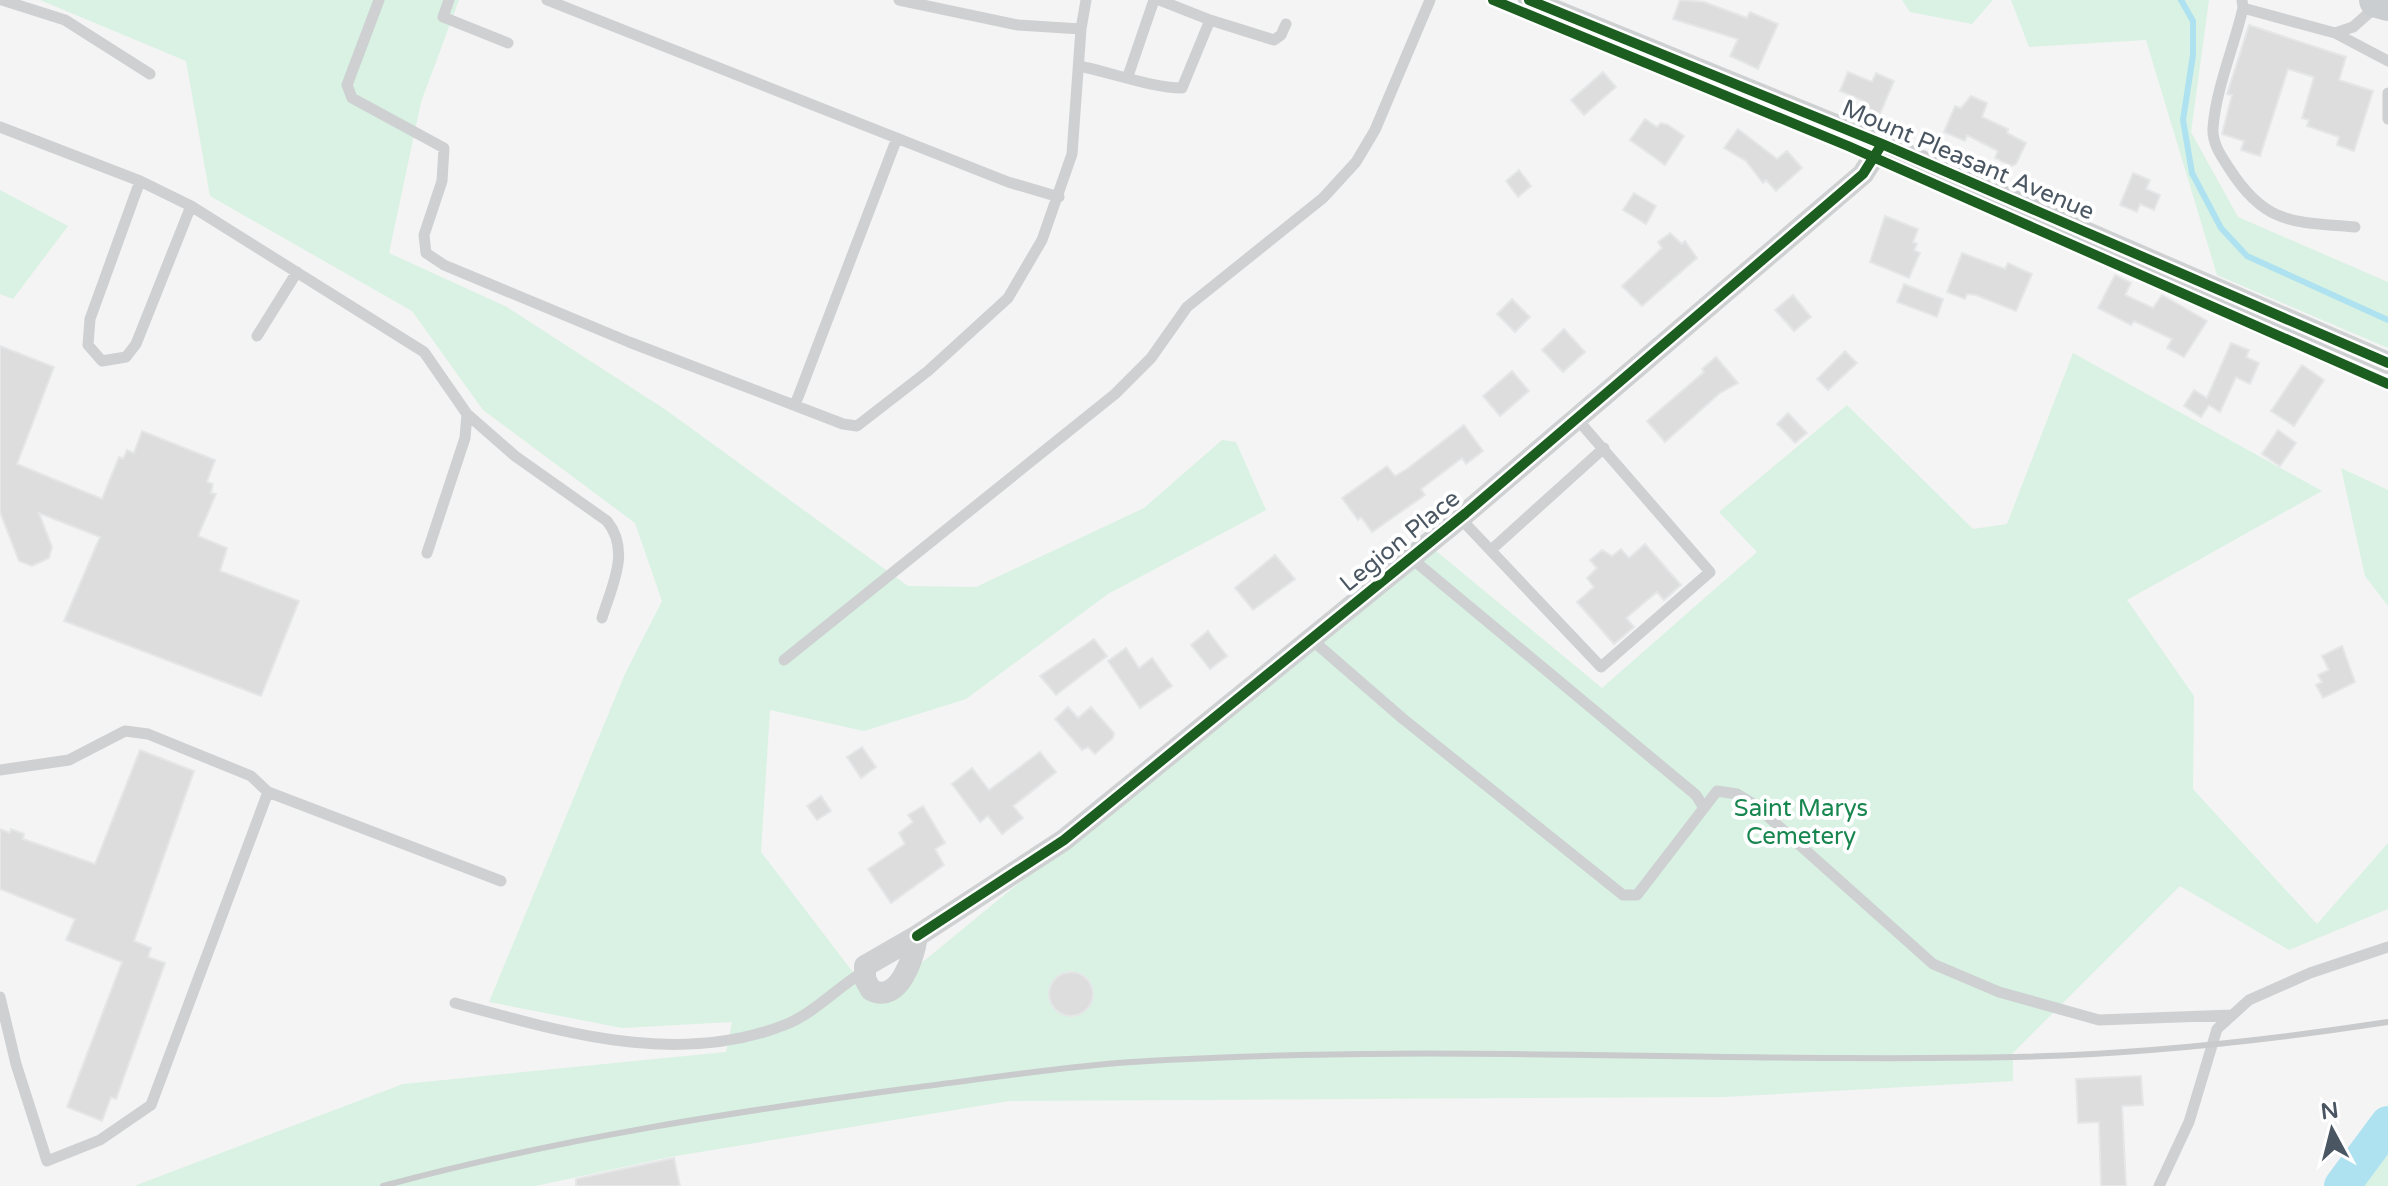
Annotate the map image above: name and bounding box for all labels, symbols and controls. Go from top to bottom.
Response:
street label: Mount Pleasant Avenue [1837,94,2099,226]
street label: Legion Place [1334,484,1466,598]
park label: Saint Marys Cemetery [1734,794,1868,851]
north arrow [2292,1090,2372,1170]
text: N [2319,1097,2340,1125]

